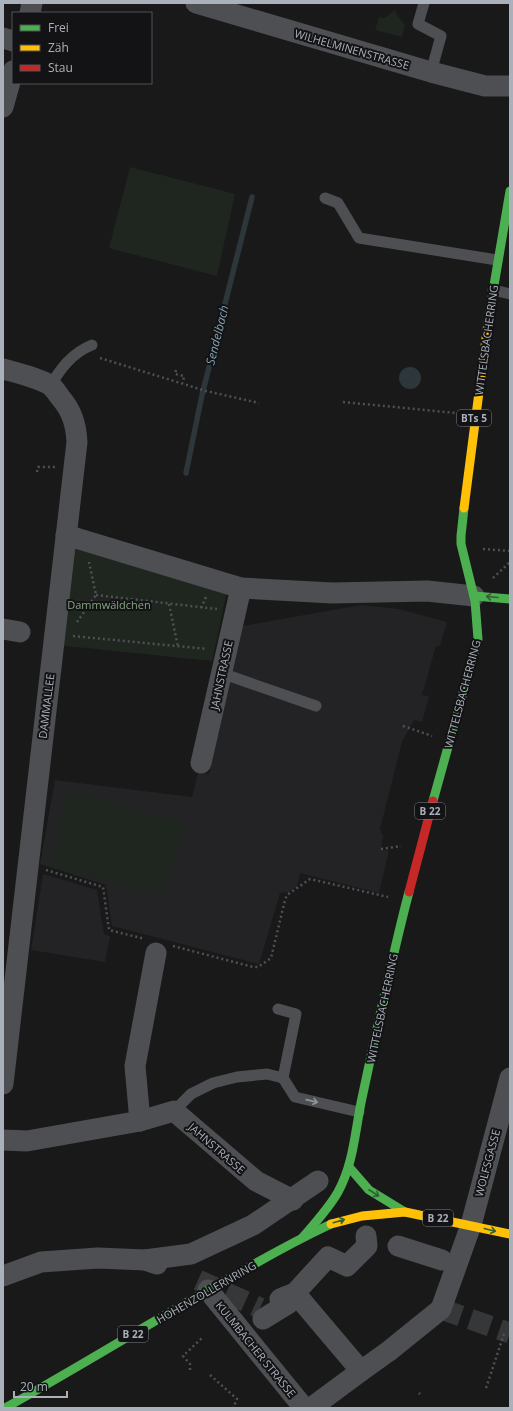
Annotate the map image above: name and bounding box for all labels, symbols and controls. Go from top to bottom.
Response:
legend [12,12,152,84]
text: Frei [48,19,69,36]
street label: WILHELMINENSTRASSE [293,25,411,73]
text: Zäh [48,39,69,56]
text: Stau [48,59,73,76]
street label: WITTELSBACHERRING [471,284,501,396]
water label: Sendelbach [201,303,233,367]
road number: BTs 5 [457,410,491,426]
one-way arrow [486,594,499,601]
park label: Dammwäldchen [67,597,151,612]
street label: WITTELSBACHERRING [440,638,484,750]
street label: JAHNSTRASSE [206,639,236,712]
street label: DAMMALLEE [35,673,57,739]
road number: B 22 [415,803,445,819]
street label: WITTELSBACHERRING [363,952,401,1064]
one-way arrow [305,1097,318,1105]
street label: JAHNSTRASSE [185,1119,248,1177]
street label: WOLFSGASSE [471,1128,503,1198]
one-way arrow [368,1189,379,1197]
road number: B 22 [423,1210,453,1226]
one-way arrow [332,1217,345,1224]
one-way arrow [484,1226,497,1234]
street label: HOHENZOLLERNRING [153,1257,259,1327]
street label: KULMBACHER STRASSE [213,1298,299,1400]
road number: B 22 [118,1326,148,1342]
scale bar [14,1373,67,1399]
text: 20 m [20,1378,48,1395]

